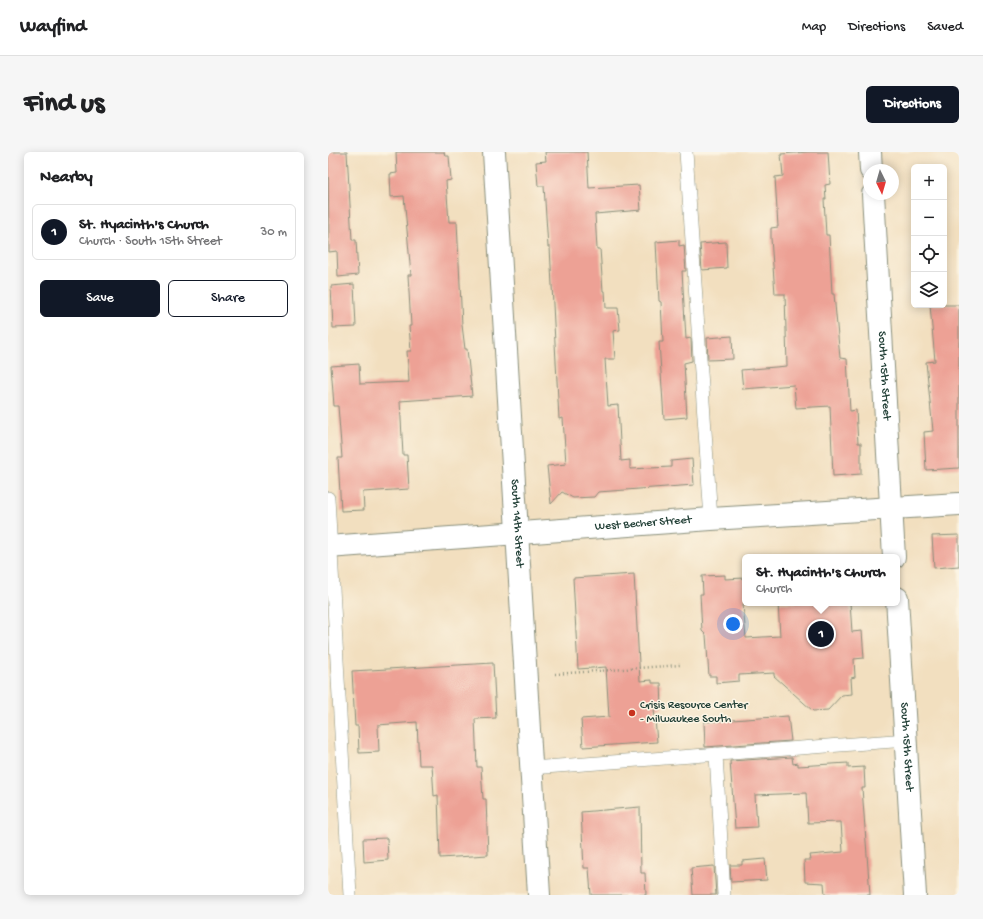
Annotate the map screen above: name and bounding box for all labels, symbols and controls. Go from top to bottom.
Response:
text: Wayfind [20,16,86,39]
text: Map [802,19,826,36]
text: Directions [848,19,905,36]
text: Saved [927,19,963,36]
button: Directions [866,86,959,123]
text: Find us [24,88,104,121]
north arrow [863,164,899,200]
map controls [911,164,947,308]
button: + [911,164,947,200]
text: Nearby [40,168,93,188]
button: − [911,200,947,236]
text: St. Hyacinth's Church [79,216,209,234]
text: 1 [51,225,57,240]
text: 30 m [261,225,287,240]
text: Church · South 15th Street [79,234,222,249]
button: locate [911,236,947,272]
button: layers [911,272,947,308]
button: Save [40,280,160,317]
button: Share [168,280,288,317]
street label: South 15th Street [874,331,893,422]
street label: South 14th Street [507,479,526,569]
street label: West Becher Street [594,513,693,534]
popup [742,554,900,606]
text: St. Hyacinth's Church [756,564,886,582]
text: Church [756,582,792,597]
your location [723,614,743,634]
pin: 1 [808,619,834,649]
place label: Crisis Resource Center - Milwaukee South [640,699,749,727]
street label: South 15th Street [896,702,916,793]
marker: Crisis Resource Center - Milwaukee South [627,708,637,718]

